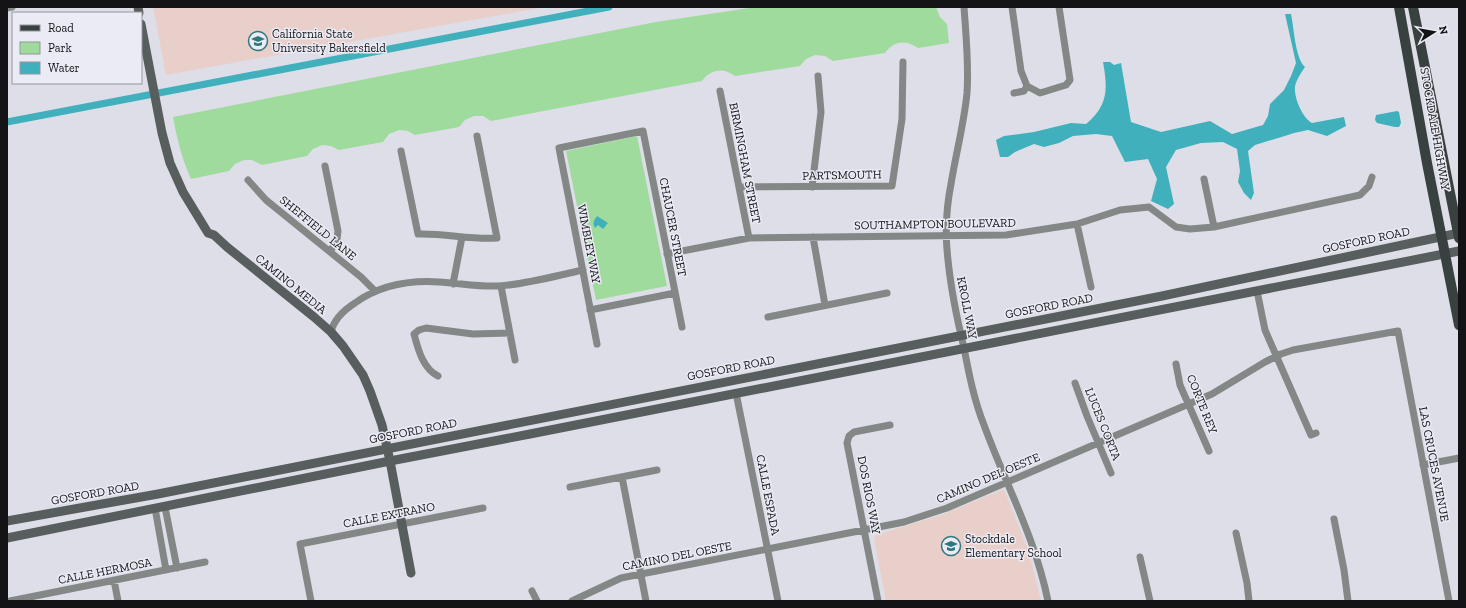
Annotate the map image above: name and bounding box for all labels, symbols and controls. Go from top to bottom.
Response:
legend [12,12,142,84]
north arrow [1414,12,1454,52]
text: Road [48,21,74,35]
text: N [1436,25,1451,36]
place label: California State University Bakersfield [272,27,386,55]
school or university icon: California State University Bakersfield [247,30,269,52]
text: Park [48,41,73,55]
text: Water [48,61,80,75]
street label: STOCKDALE HIGHWAY [1417,66,1453,192]
street label: BIRMINGHAM STREET [726,101,764,225]
street label: PARTSMOUTH [802,167,882,183]
street label: CHAUCER STREET [657,176,690,278]
street label: SHEFFIELD LANE [277,193,359,263]
street label: WIMBLEY WAY [574,203,604,285]
street label: SOUTHAMPTON BOULEVARD [854,216,1016,232]
street label: GOSFORD ROAD [1321,224,1411,256]
street label: CAMINO MEDIA [252,251,330,317]
street label: KROLL WAY [954,276,980,341]
street label: GOSFORD ROAD [1004,291,1094,321]
street label: GOSFORD ROAD [686,353,776,383]
street label: CORTE REY [1184,372,1220,436]
street label: LUCES CORTA [1082,386,1124,463]
street label: LAS CRUCES AVENUE [1416,405,1452,523]
street label: GOSFORD ROAD [368,416,458,446]
street label: CAMINO DEL OESTE [934,450,1042,506]
street label: CALLE ESPADA [753,454,783,537]
street label: DOS RIOS WAY [855,455,884,536]
street label: GOSFORD ROAD [50,478,140,508]
street label: CALLE EXTRANO [342,499,436,531]
place label: Stockdale Elementary School [965,532,1062,560]
school or university icon: Stockdale Elementary School [940,535,962,557]
street label: CAMINO DEL OESTE [621,539,733,573]
street label: CALLE HERMOSA [57,555,153,587]

